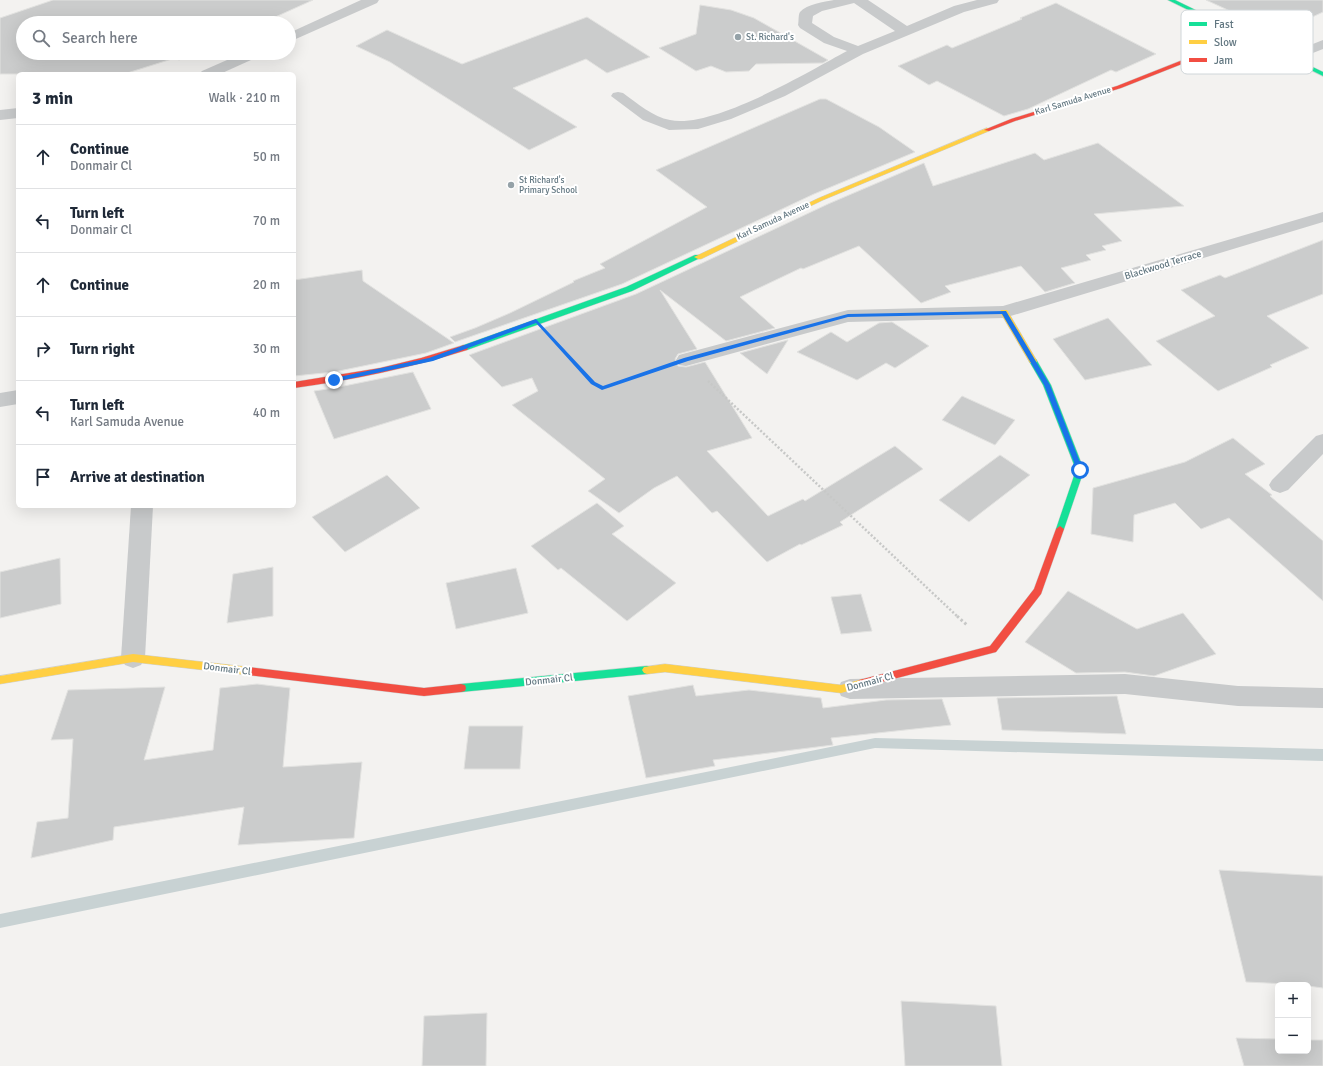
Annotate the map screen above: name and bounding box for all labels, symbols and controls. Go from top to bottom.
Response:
legend [1181,10,1313,74]
search box [16,16,296,60]
text: Fast [1214,18,1234,31]
icon: search [30,27,52,49]
text: Search here [62,29,138,47]
marker: St. Richard's [733,32,743,42]
place label: St. Richard's [746,32,794,43]
text: Slow [1214,36,1237,49]
text: Jam [1214,54,1233,67]
street label: Karl Samuda Avenue [1034,84,1113,118]
text: 3 min [32,88,73,109]
text: Walk · 210 m [209,90,280,106]
text: Continue [70,140,129,158]
icon: ahead [32,146,54,168]
text: 50 m [253,149,280,165]
text: Donmair Cl [70,158,132,174]
place label: St Richard's Primary School [519,175,578,196]
marker: St Richard's Primary School [506,180,516,190]
street label: Karl Samuda Avenue [735,199,812,243]
text: Turn left [70,204,124,222]
icon: left [32,210,54,232]
text: 70 m [253,213,280,229]
text: Donmair Cl [70,222,132,238]
street label: Blackwood Terrace [1123,248,1203,282]
icon: ahead [32,274,54,296]
text: Continue [70,276,129,294]
text: 20 m [253,277,280,293]
icon: right [32,338,54,360]
text: Turn right [70,340,135,358]
text: 30 m [253,341,280,357]
route end [325,371,343,389]
text: Turn left [70,396,124,414]
icon: left [32,402,54,424]
text: 40 m [253,405,280,421]
text: Karl Samuda Avenue [70,414,184,430]
route start [1071,461,1089,479]
icon: arrive [32,466,54,488]
text: Arrive at destination [70,468,205,486]
street label: Donmair Cl [203,660,251,678]
street label: Donmair Cl [845,670,895,694]
street label: Donmair Cl [525,672,573,688]
map controls [1275,982,1311,1054]
button: + [1275,982,1311,1018]
button: − [1275,1018,1311,1054]

